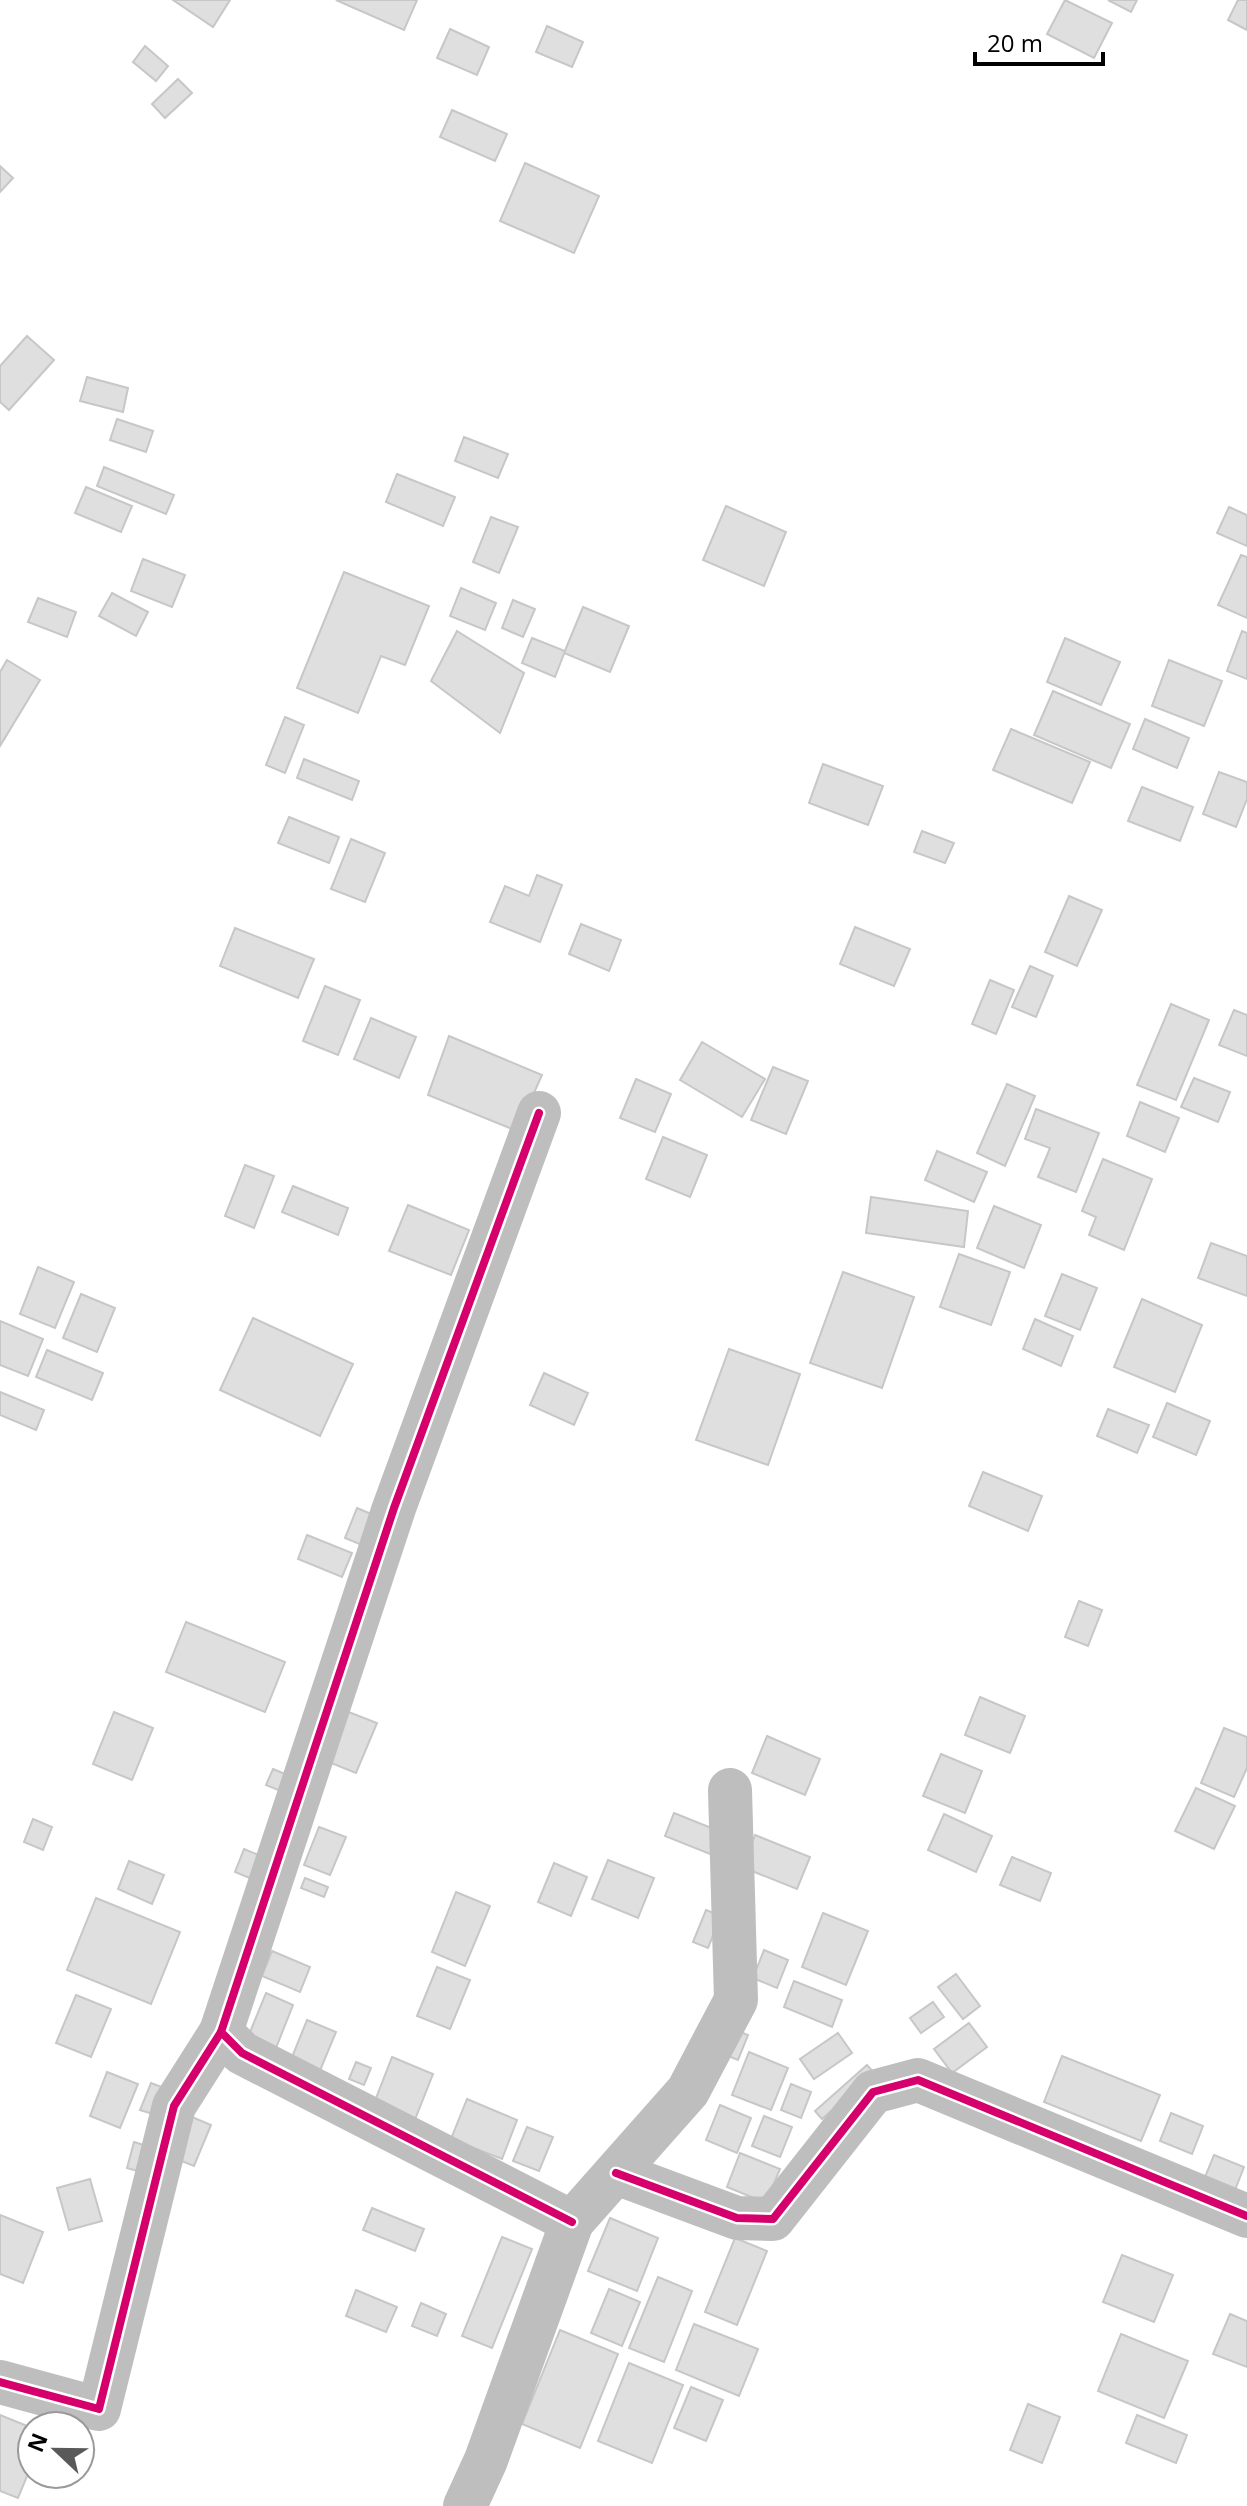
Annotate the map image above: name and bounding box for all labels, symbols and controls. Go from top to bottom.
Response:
scale bar [975,16,1103,66]
text: 20 m [987,26,1043,59]
north arrow [16,2410,96,2490]
text: N [19,2428,54,2456]

